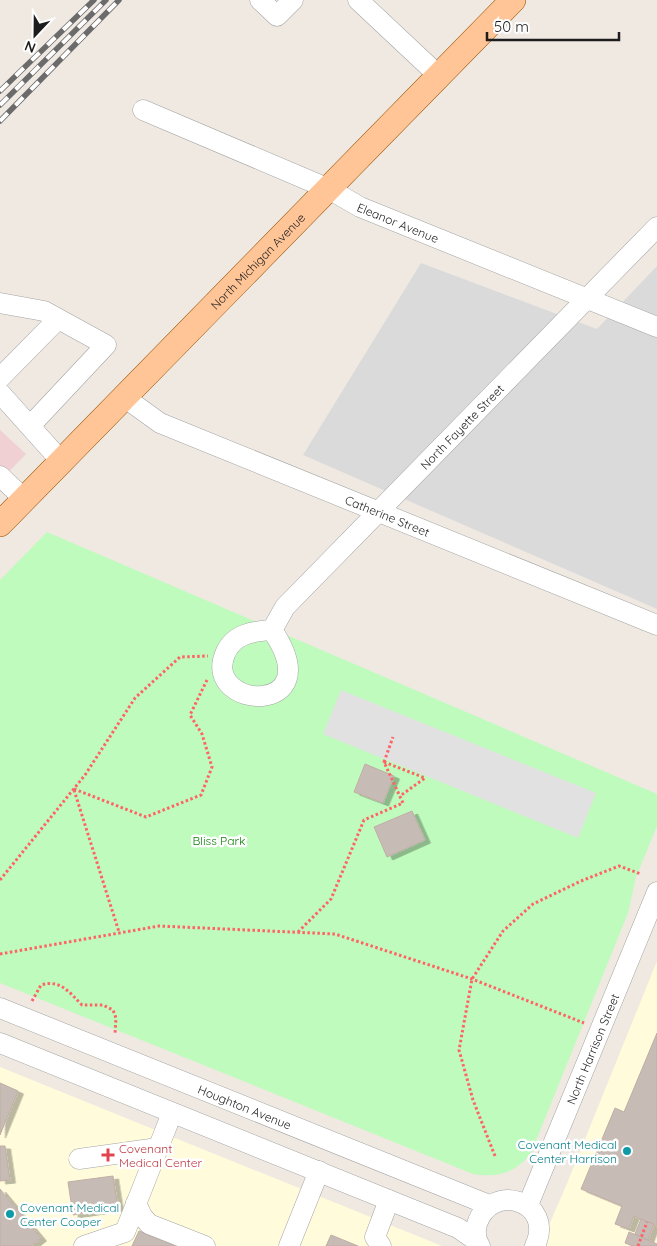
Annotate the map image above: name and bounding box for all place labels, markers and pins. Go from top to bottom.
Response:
place label: Covenant Medical Center Harrison [518,1137,617,1166]
place label: Covenant Medical Center [119,1141,202,1170]
marker: Covenant Medical Center Harrison [621,1145,633,1157]
marker: Covenant Medical Center [101,1148,115,1162]
place label: Covenant Medical Center Cooper [20,1200,119,1229]
marker: Covenant Medical Center Cooper [4,1208,16,1220]

